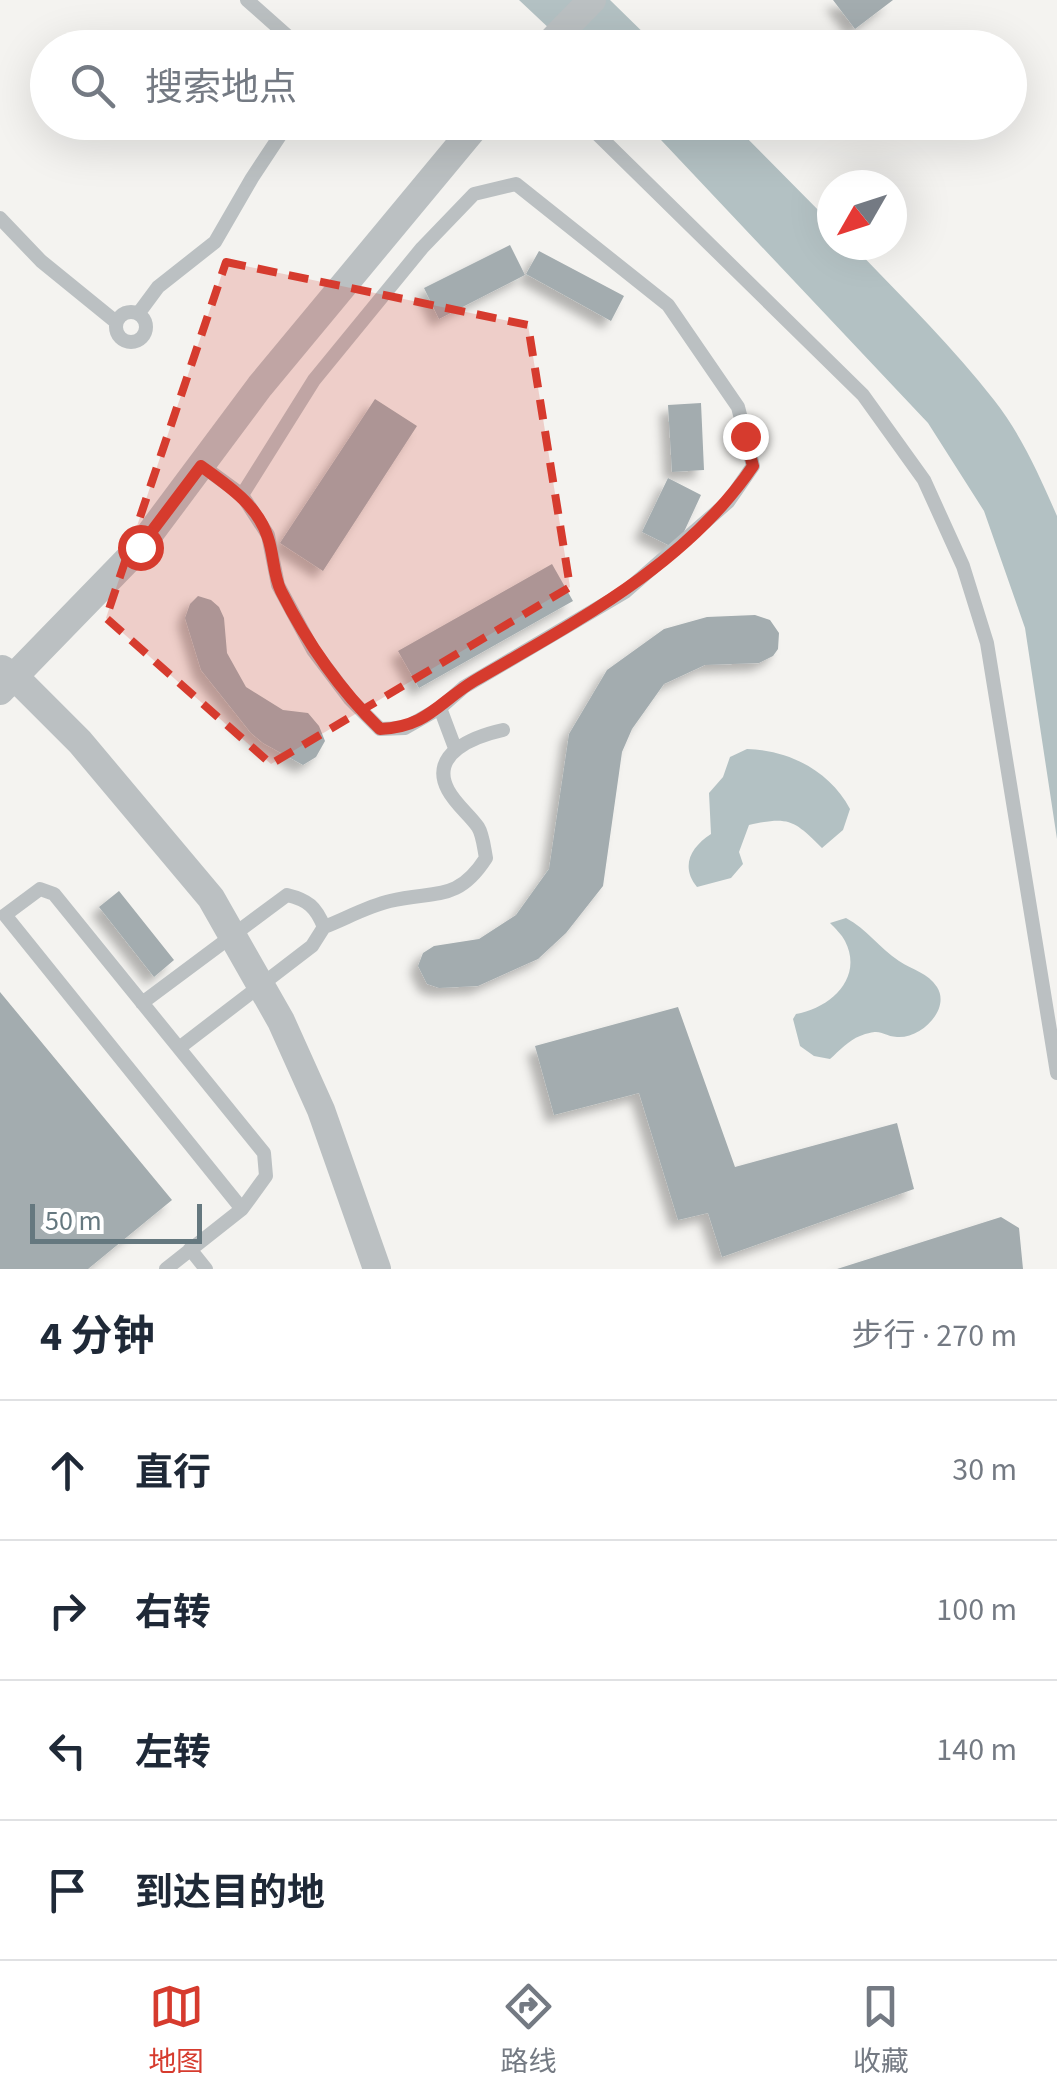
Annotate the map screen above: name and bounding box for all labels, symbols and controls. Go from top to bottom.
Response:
search box [30,30,1027,140]
icon: search [65,58,120,113]
text: 搜索地点 [145,61,297,115]
north arrow [817,170,907,260]
route end [723,414,769,460]
route start [118,525,164,571]
scale bar [30,1199,202,1244]
text: 50 m [45,1201,102,1241]
text: 4 分钟 [40,1307,155,1367]
text: 步行 · 270 m [852,1313,1017,1359]
icon: ahead [40,1443,95,1498]
text: 直行 [135,1446,211,1500]
text: 30 m [952,1447,1017,1493]
icon: right [40,1583,95,1638]
text: 右转 [135,1586,211,1640]
text: 100 m [936,1587,1017,1633]
icon: left [40,1723,95,1778]
text: 左转 [135,1726,211,1780]
text: 140 m [936,1727,1017,1773]
icon: arrive [40,1863,95,1918]
text: 到达目的地 [135,1866,325,1920]
tab: 地图 [148,1979,204,2082]
tab: 路线 [500,1979,557,2082]
tab: 收藏 [853,1979,909,2082]

